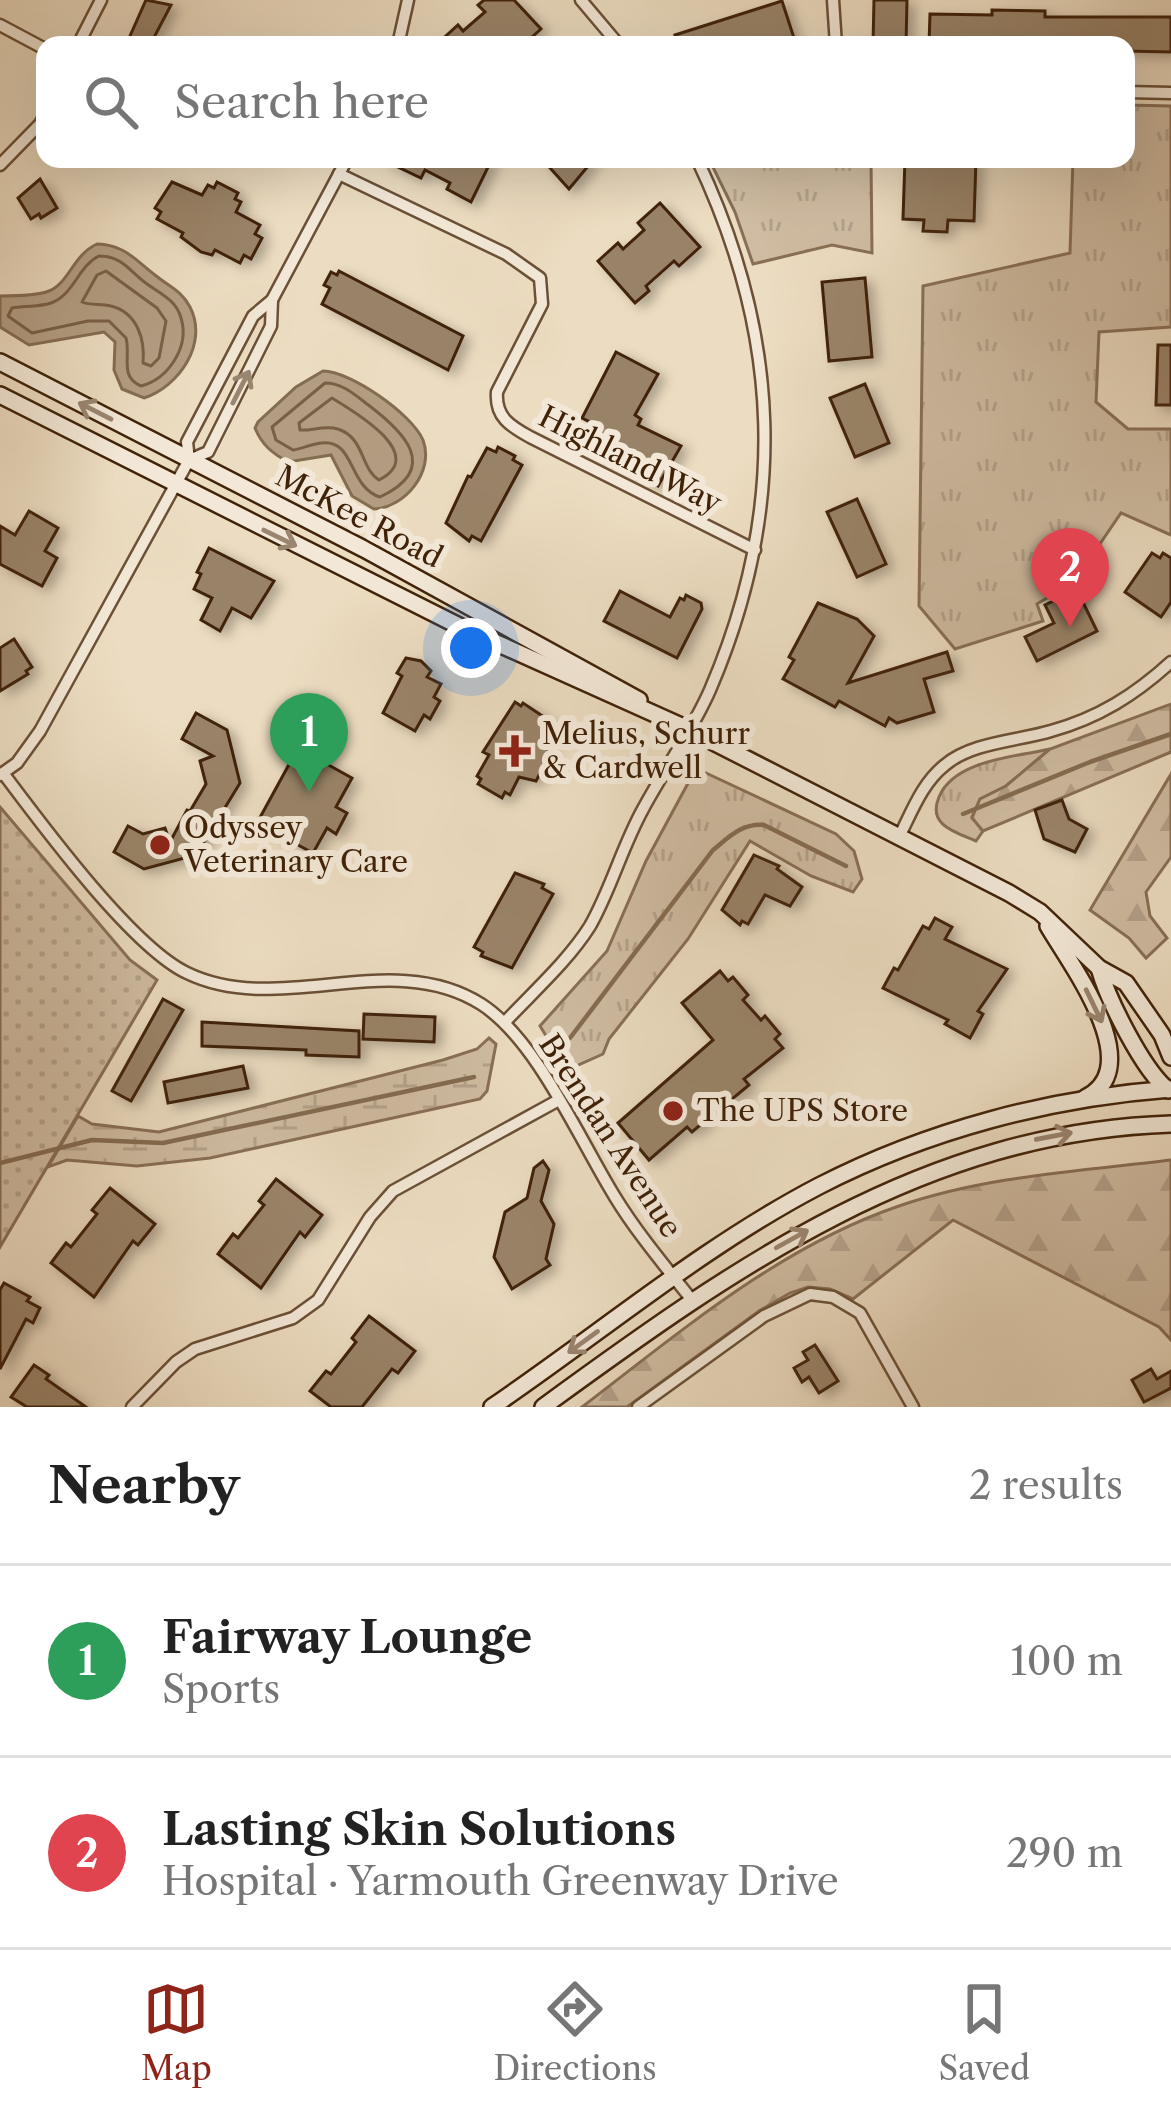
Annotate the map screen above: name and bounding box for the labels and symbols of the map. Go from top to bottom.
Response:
one-way arrow [230,369,253,405]
one-way arrow [77,398,113,421]
street label: Highland Way [533,398,728,522]
street label: McKee Road [269,457,449,576]
one-way arrow [262,527,297,550]
pin: 2 [1031,528,1109,627]
your location [441,618,501,678]
pin: 1 [270,693,348,792]
place label: Melius, Schurr & Cardwell [542,715,750,786]
marker: Melius, Schurr & Cardwell [499,735,531,767]
place label: Odyssey Veterinary Care [183,809,408,880]
marker: Odyssey Veterinary Care [147,832,173,858]
one-way arrow [1084,987,1106,1023]
street label: Brendan Avenue [531,1027,690,1244]
place label: The UPS Store [697,1092,908,1129]
marker: The UPS Store [660,1098,686,1124]
one-way arrow [1034,1124,1073,1146]
one-way arrow [773,1227,808,1250]
one-way arrow [567,1329,600,1355]

